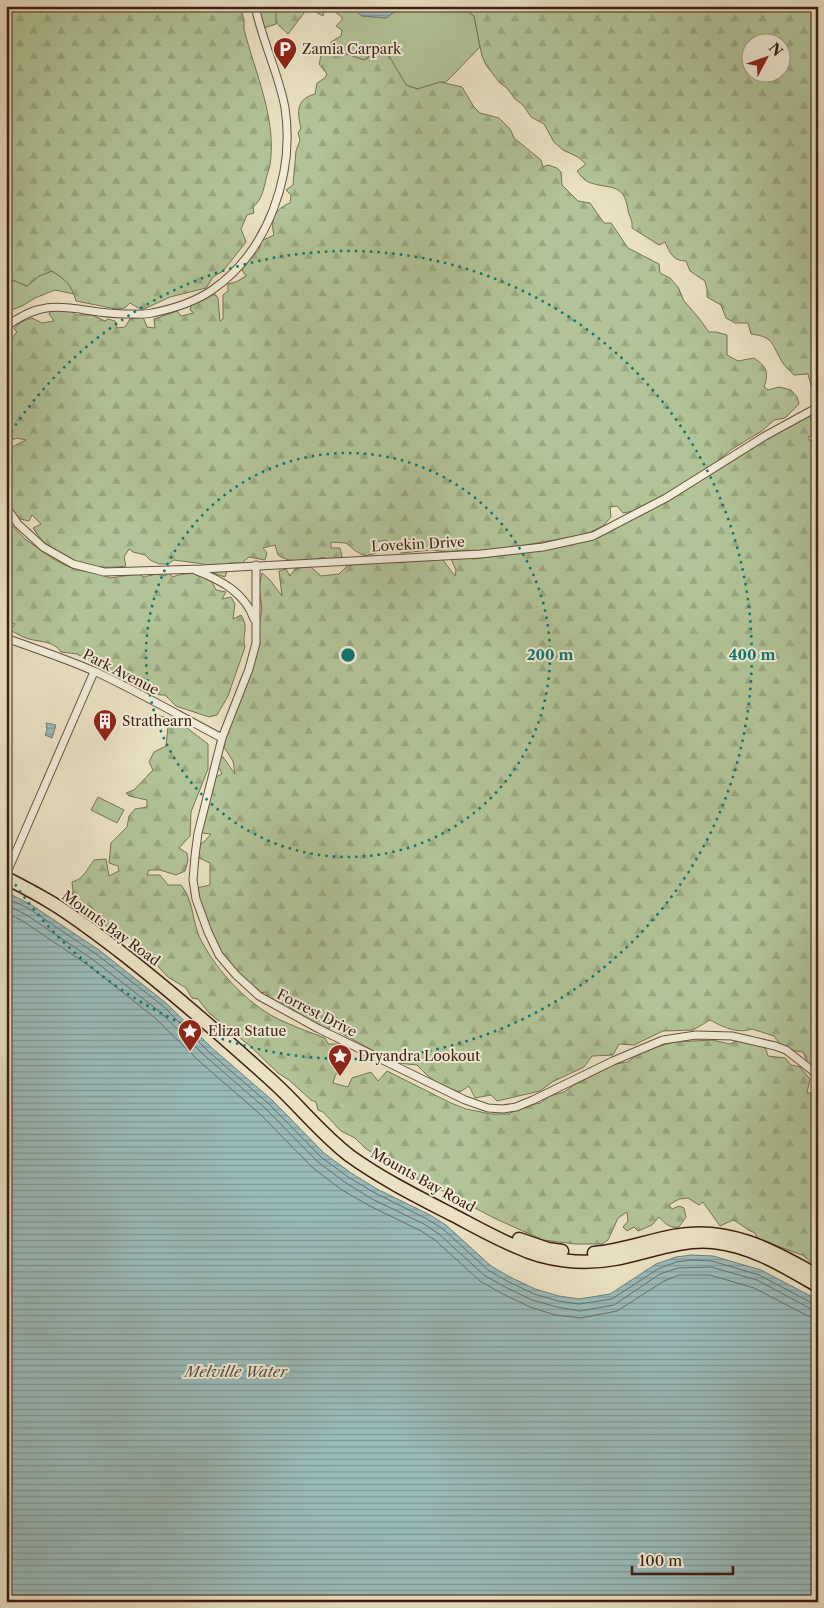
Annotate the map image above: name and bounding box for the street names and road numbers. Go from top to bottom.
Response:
street label: Lovekin Drive [371,533,465,555]
street label: Park Avenue [80,645,162,699]
street label: Mounts Bay Road [58,886,164,970]
street label: Forrest Drive [274,985,360,1041]
street label: Mounts Bay Road [367,1144,479,1216]

